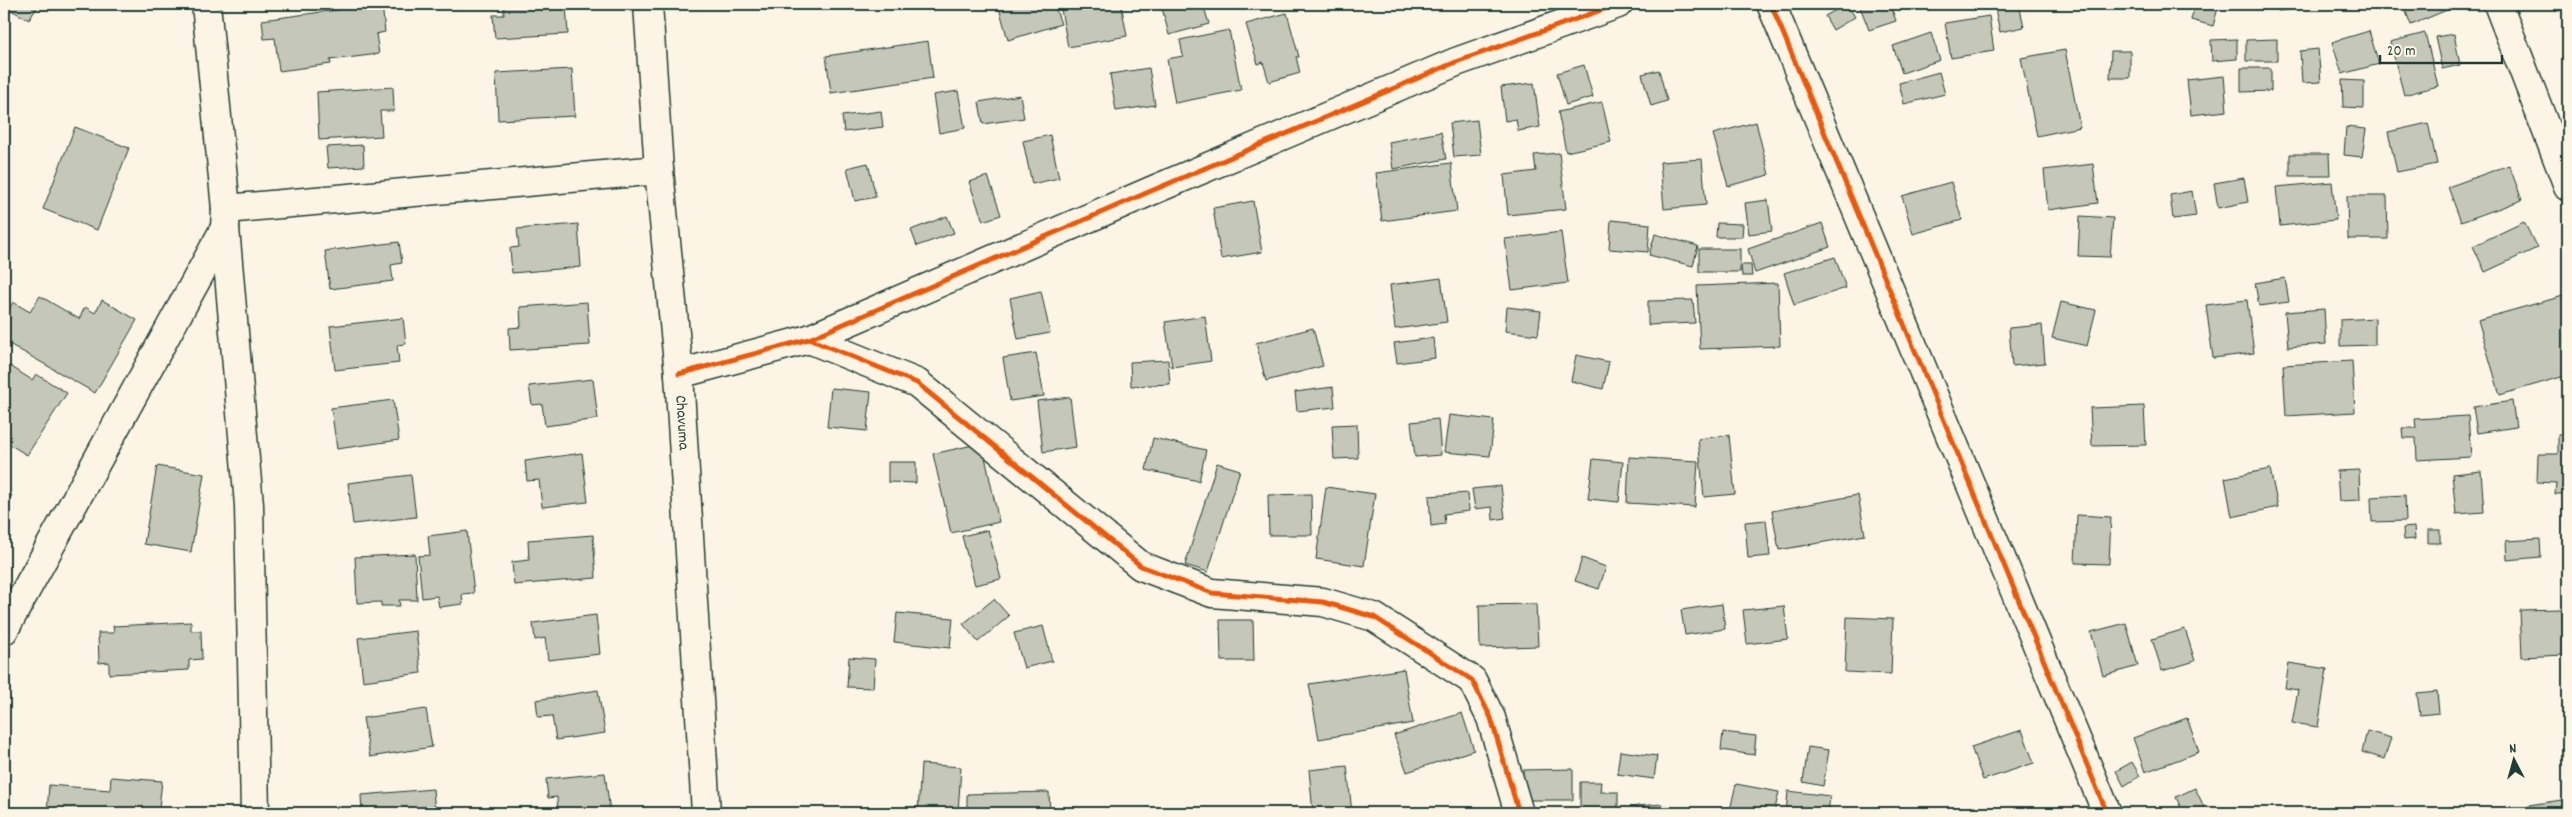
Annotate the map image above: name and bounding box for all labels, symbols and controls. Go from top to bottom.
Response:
scale bar [2380,32,2502,64]
text: 20 m [2387,41,2415,63]
street label: Chavuma [669,394,695,451]
north arrow [2490,734,2540,784]
text: N [2508,739,2517,759]

